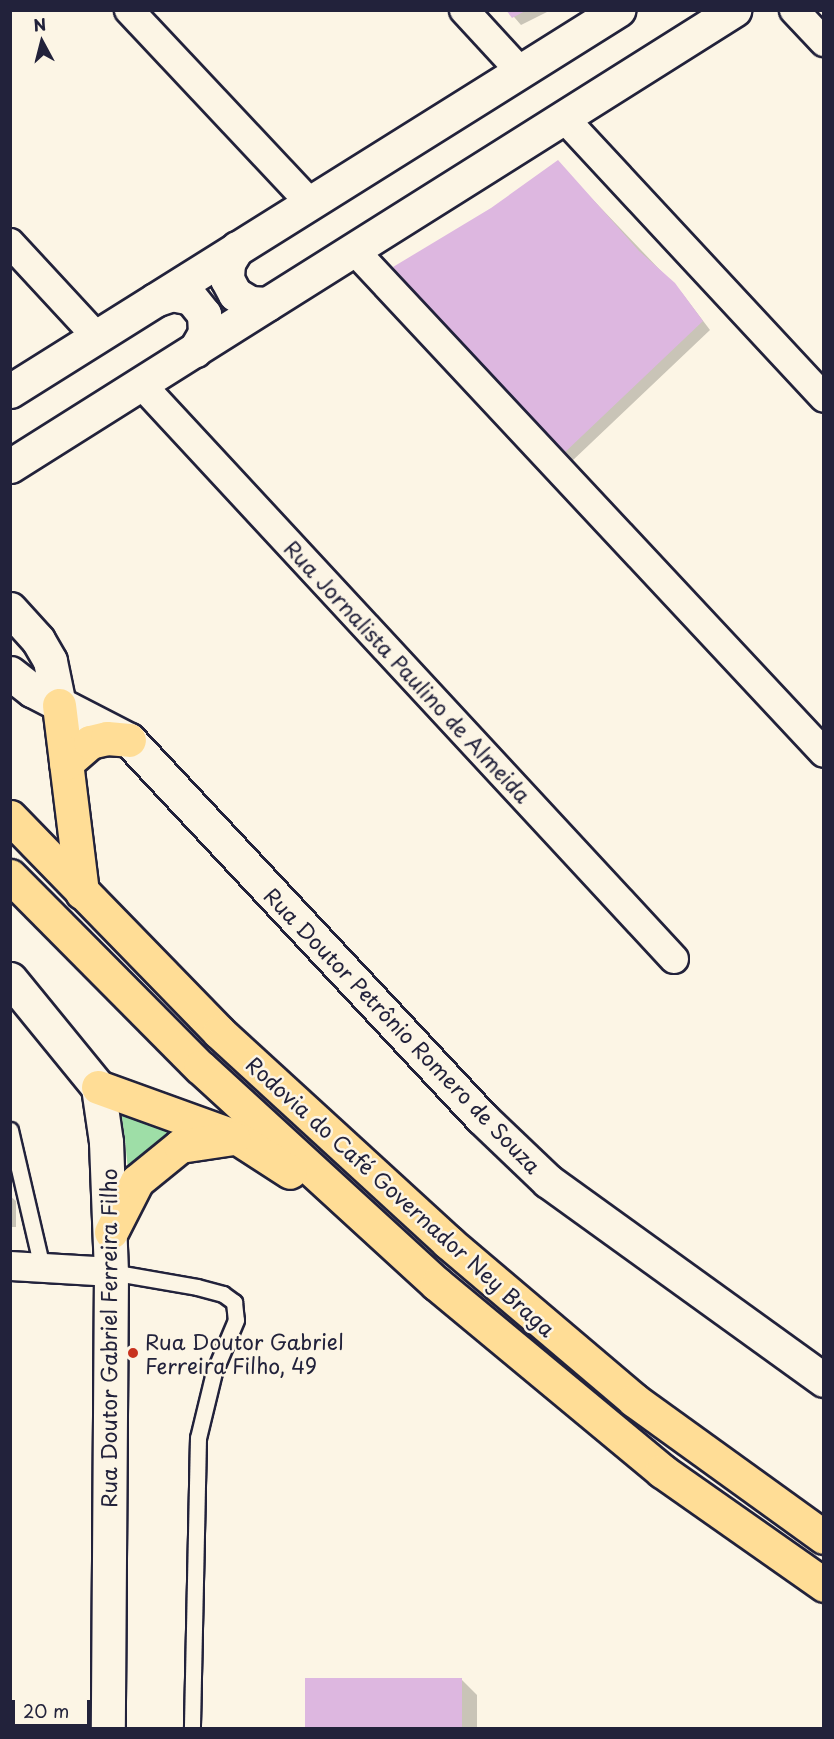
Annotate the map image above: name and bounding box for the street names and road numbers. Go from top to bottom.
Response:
street label: Rua Jornalista Paulino de Almeida [280,535,536,807]
street label: Rua Doutor Petrônio Romero de Souza [259,881,547,1179]
street label: Rodovia do Café Governador Ney Braga [241,1050,561,1342]
street label: Rua Doutor Gabriel Ferreira Filho [95,1168,121,1508]

